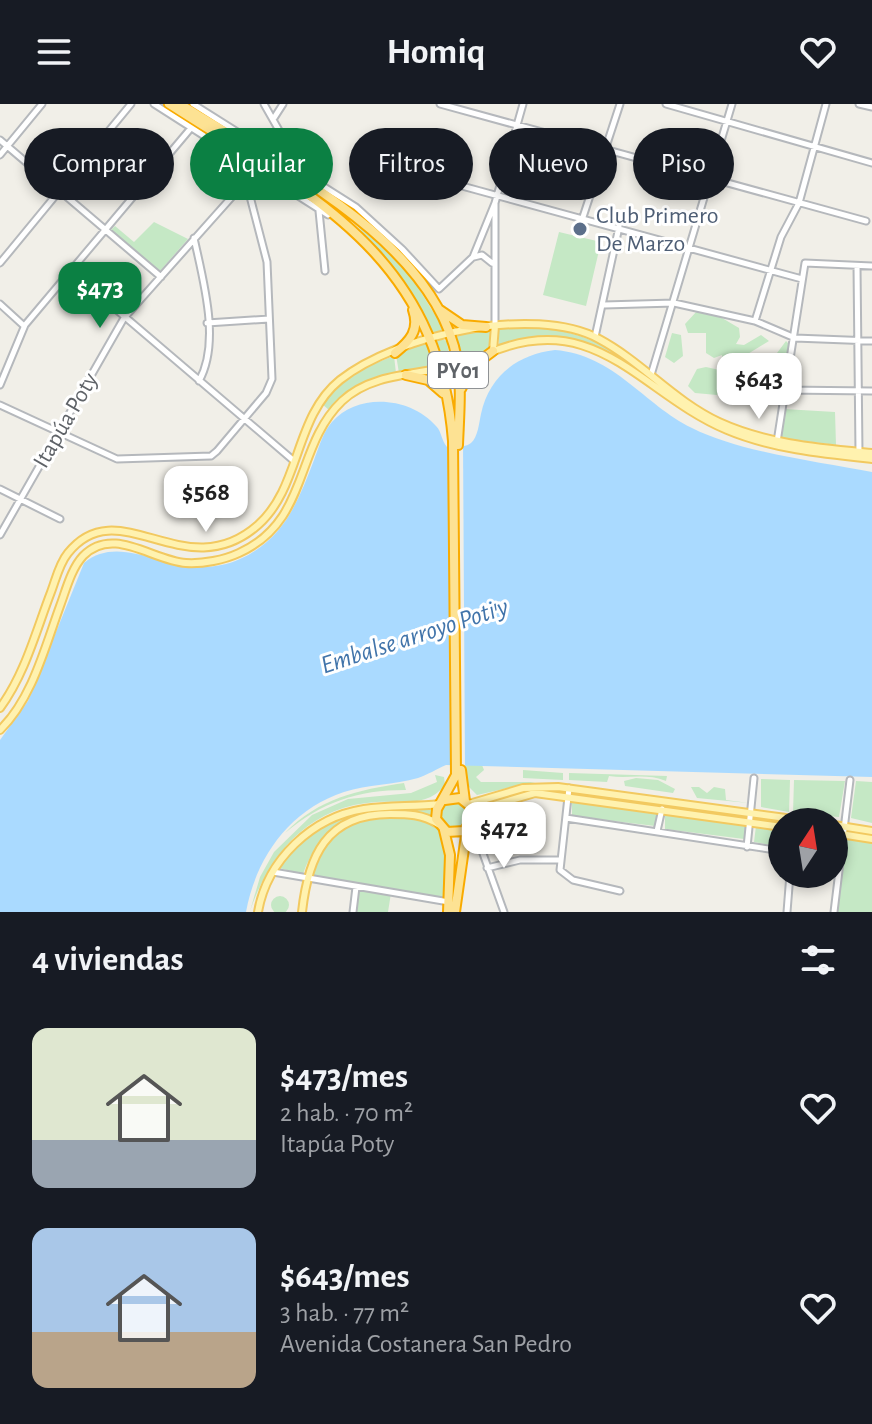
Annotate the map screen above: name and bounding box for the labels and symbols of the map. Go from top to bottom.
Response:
place label: Club Primero De Marzo [596,204,718,256]
marker: Club Primero De Marzo [571,220,589,238]
pin: $473 [53,262,147,330]
road number: PY01 [428,352,488,388]
pin: $643 [712,353,806,421]
street label: Itapúa Poty [29,369,103,472]
pin: $568 [159,466,253,534]
water label: Embalse arroyo Poti'y [317,593,511,678]
pin: $472 [457,802,551,870]
north arrow [768,808,848,888]

